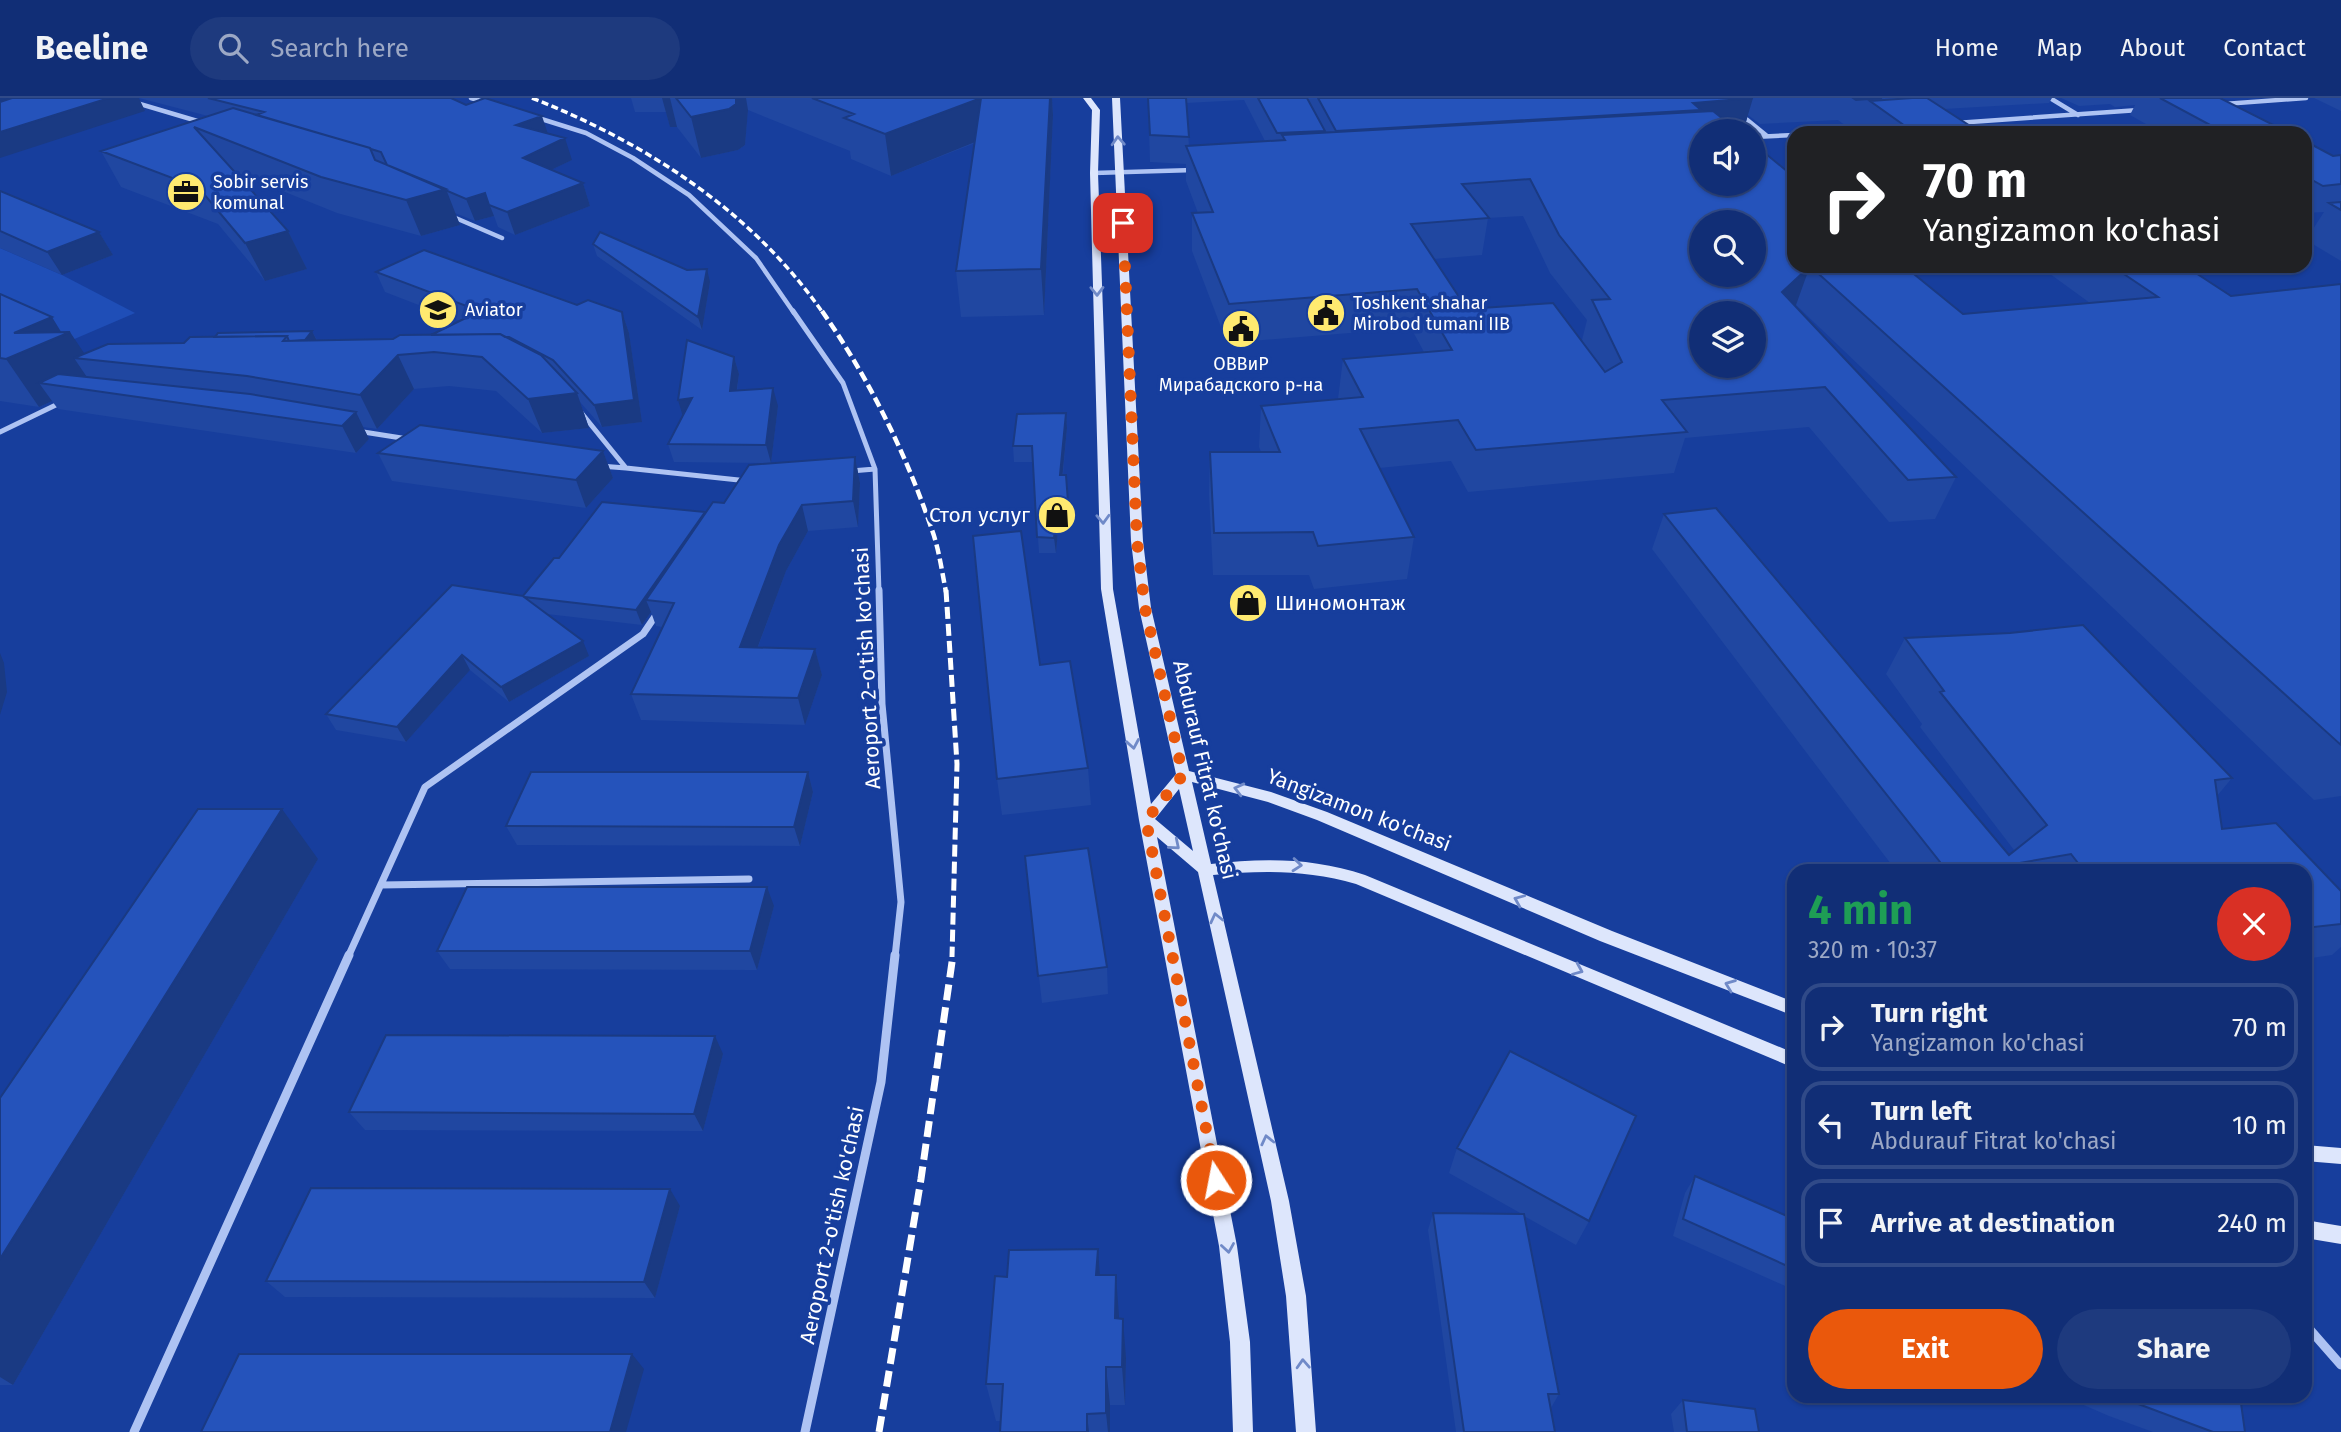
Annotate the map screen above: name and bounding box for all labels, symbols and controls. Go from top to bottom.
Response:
search box [190,17,680,80]
text: Beeline [35,28,148,68]
icon: search [214,29,252,67]
text: Search here [270,33,409,64]
text: Home [1935,34,1999,62]
text: Map [2037,34,2083,62]
text: About [2121,34,2185,62]
text: Contact [2223,34,2306,62]
map controls [1689,119,1766,378]
button: sound [1689,119,1766,196]
one-way arrow [1111,136,1126,147]
text: 70 m [1923,151,2027,210]
icon: right [1808,154,1899,245]
office icon: Sobir servis komunal [165,171,207,213]
place label: Sobir servis komunal [213,171,308,214]
pin [1093,193,1153,253]
icon: arrive [1104,204,1142,242]
button: search [1689,210,1766,287]
text: Yangizamon ko'chasi [1923,211,2220,249]
one-way arrow [1090,286,1105,297]
school or university icon: Aviator [417,289,459,331]
public building icon: Toshkent shahar Mirobod tumani IIB [1305,292,1347,334]
place label: Toshkent shahar Mirobod tumani IIB [1353,292,1510,335]
place label: Aviator [465,299,523,321]
button: layers [1689,301,1766,378]
public building icon: ОВВиР Мирабадского р-на [1220,308,1262,350]
place label: ОВВиР Мирабадского р-на [1159,353,1323,396]
shop icon: Стол услуг [1036,494,1078,536]
place label: Стол услуг [929,502,1030,528]
one-way arrow [1096,513,1111,524]
street label: Aeroport 2-o'tish ko'chasi [848,546,886,790]
shop icon: Шиномонтаж [1227,582,1269,624]
place label: Шиномонтаж [1275,590,1406,616]
street label: Abdurauf Fitrat ko'chasi [1167,658,1243,882]
one-way arrow [1125,738,1140,750]
street label: Yangizamon ko'chasi [1263,763,1455,857]
one-way arrow [1234,783,1246,797]
one-way arrow [1167,837,1180,849]
one-way arrow [1292,857,1303,872]
text: 4 min [1808,885,1913,935]
button: close [2217,887,2291,961]
one-way arrow [1514,894,1526,908]
one-way arrow [1210,912,1224,924]
text: 320 m · 10:37 [1808,936,1937,964]
one-way arrow [1571,962,1583,976]
one-way arrow [1725,979,1737,993]
text: Turn right [1871,998,1988,1029]
icon: right [1812,1008,1850,1046]
text: 70 m [2232,1012,2287,1043]
text: Yangizamon ko'chasi [1871,1029,2085,1057]
text: Turn left [1871,1096,1972,1127]
street label: Aeroport 2-o'tish ko'chasi [794,1104,870,1346]
icon: left [1812,1106,1850,1144]
text: 10 m [2232,1110,2287,1141]
text: Abdurauf Fitrat ko'chasi [1871,1127,2117,1155]
one-way arrow [1260,1134,1275,1146]
position arrow [1179,1143,1253,1217]
icon: arrive [1812,1204,1850,1242]
text: Arrive at destination [1871,1208,2115,1239]
text: 240 m [2217,1208,2287,1239]
one-way arrow [1220,1242,1235,1254]
button: Exit [1808,1309,2043,1389]
button: Share [2057,1309,2291,1389]
one-way arrow [1295,1358,1310,1369]

